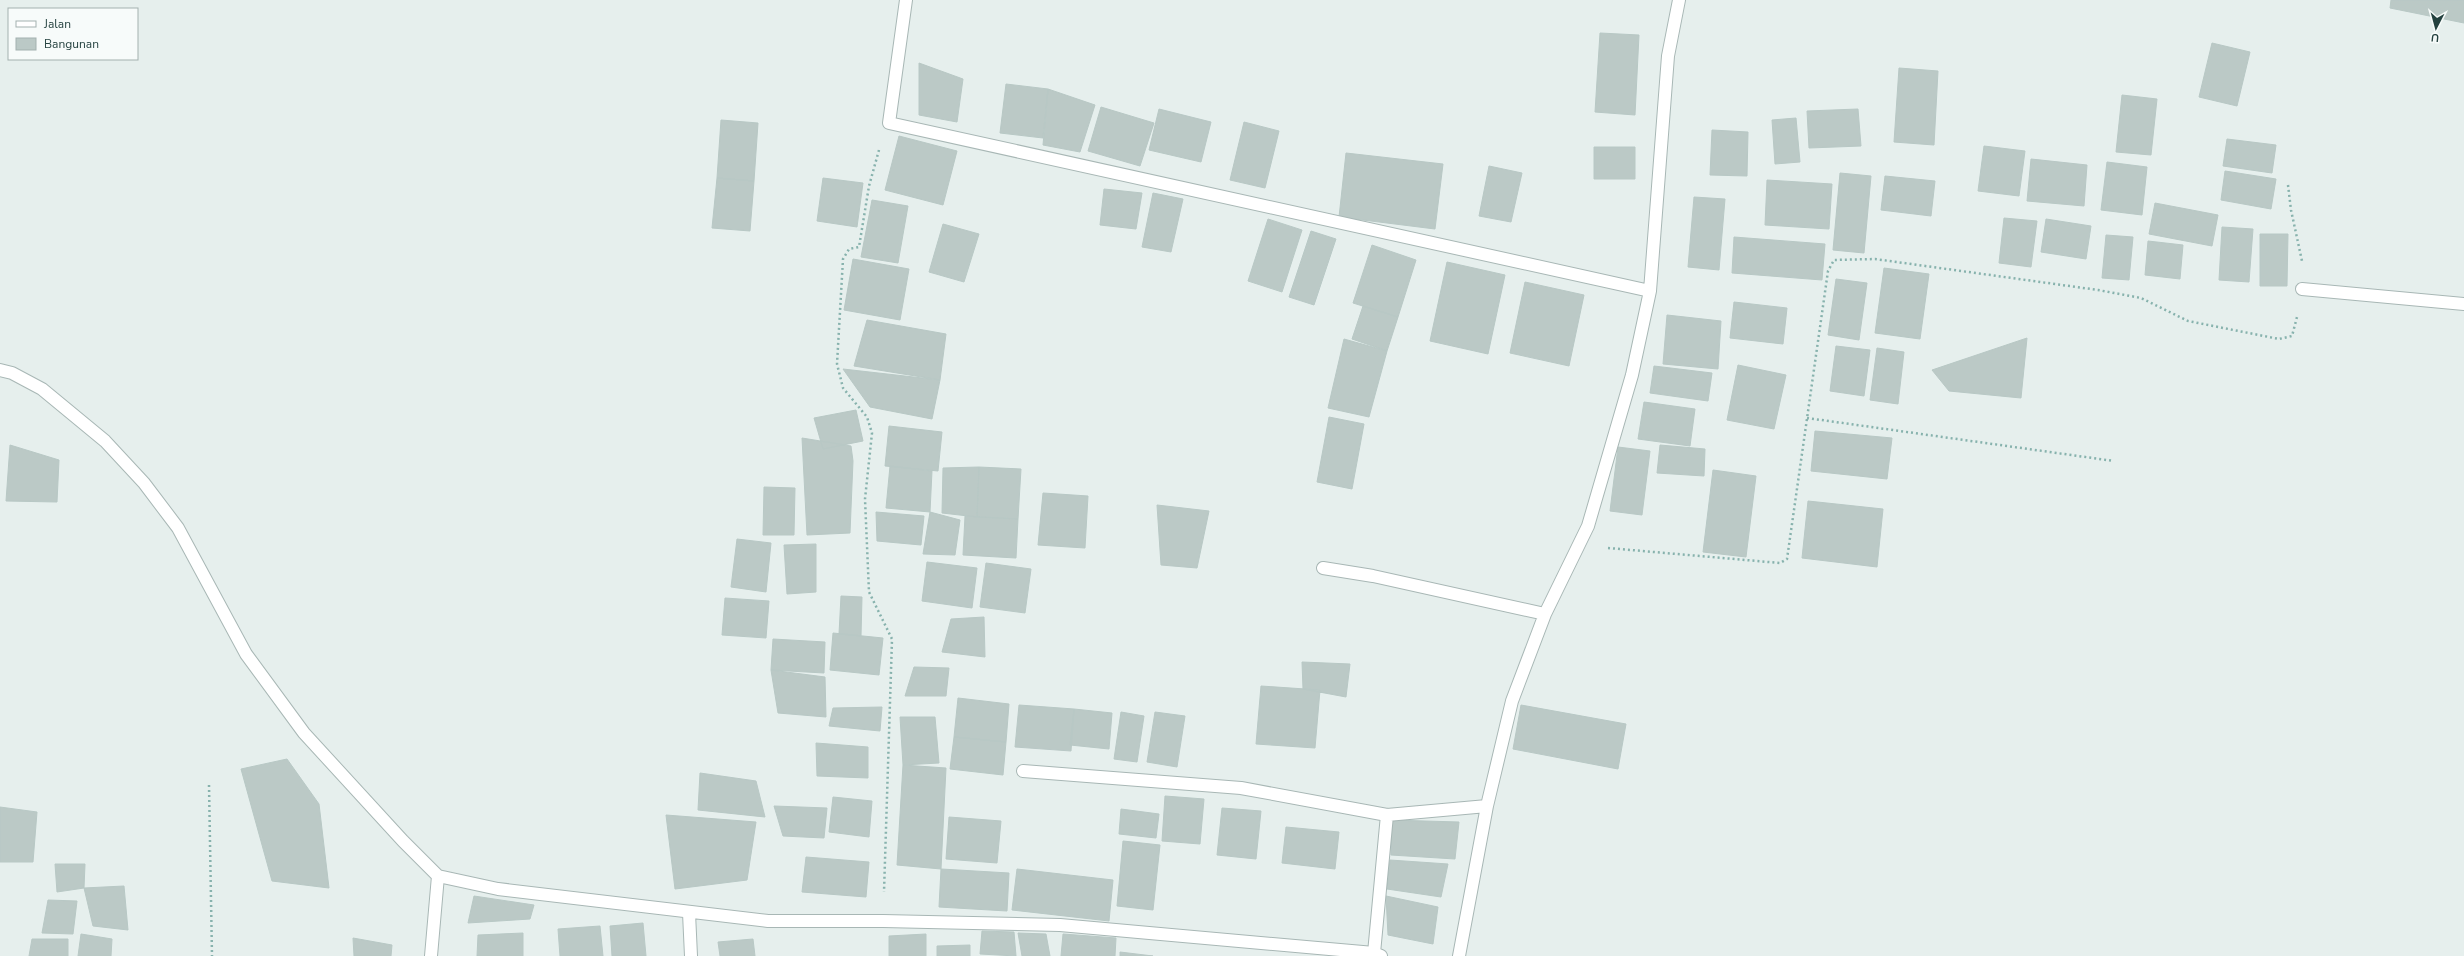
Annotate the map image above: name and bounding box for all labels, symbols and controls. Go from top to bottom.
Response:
legend [8,8,138,60]
north arrow [2416,8,2456,48]
text: Jalan [43,16,71,32]
text: U [2430,30,2440,45]
text: Bangunan [44,36,99,52]

